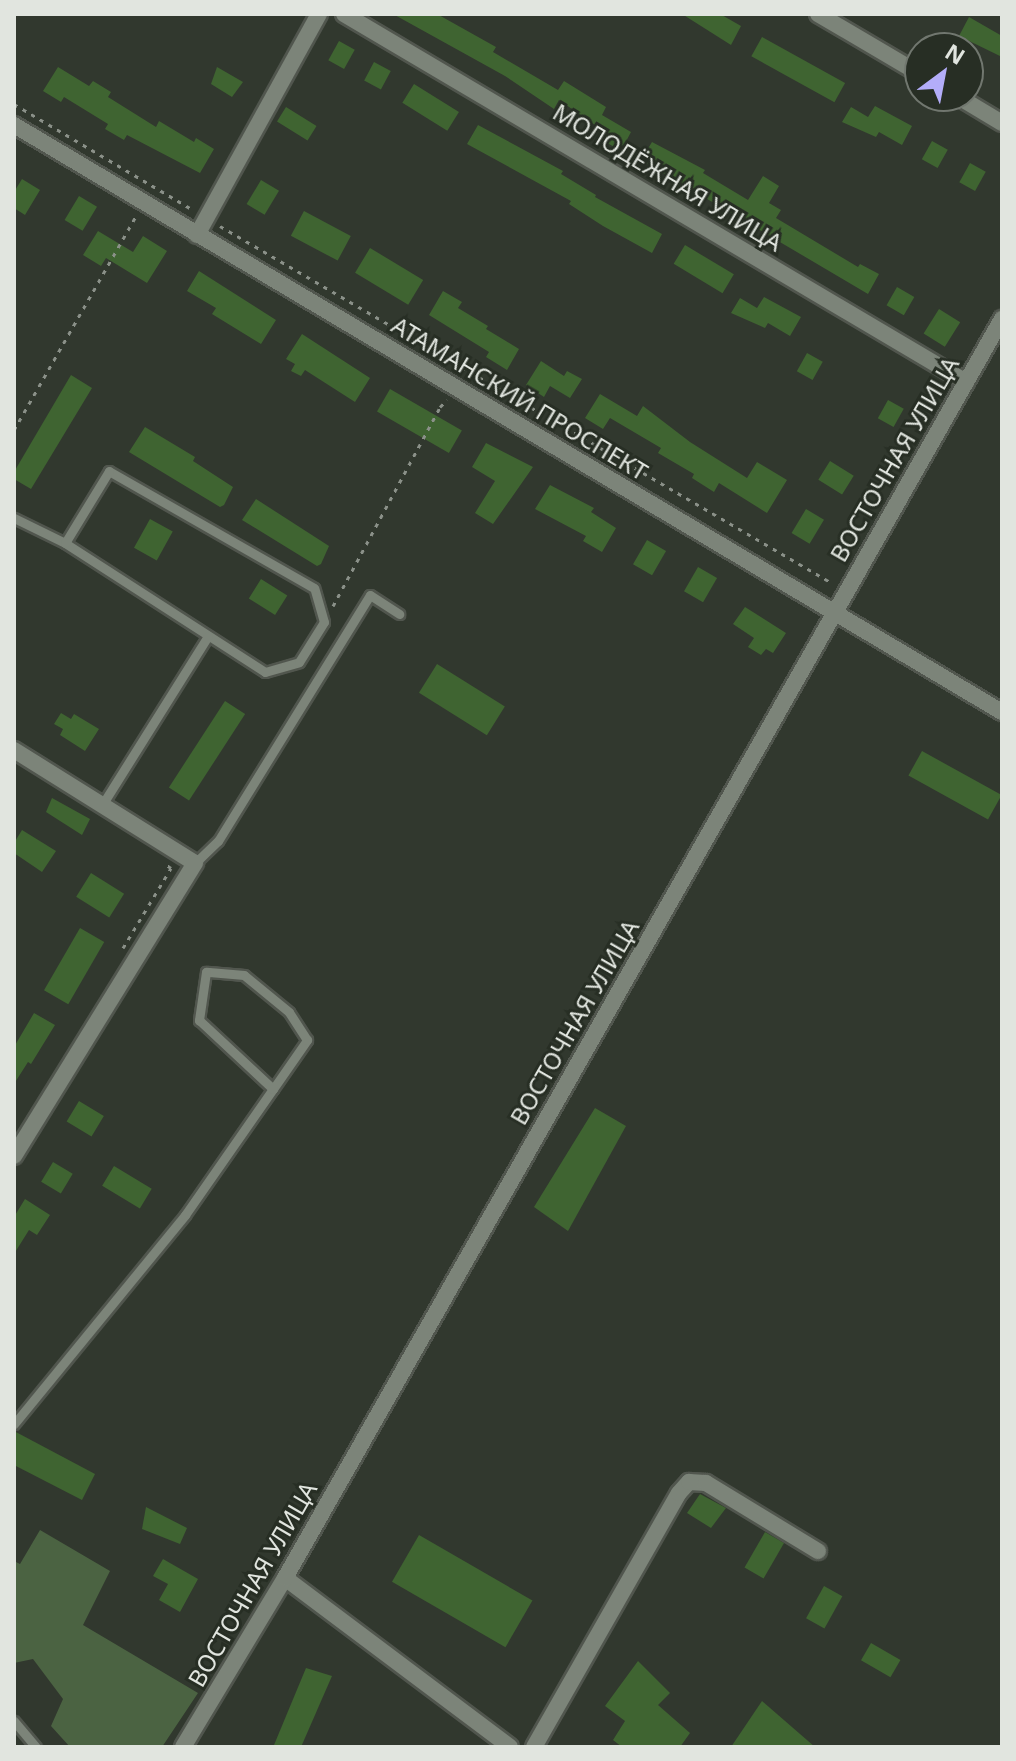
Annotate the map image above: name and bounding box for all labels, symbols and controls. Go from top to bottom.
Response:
north arrow [904,32,984,112]
text: N [940,36,971,71]
street label: МОЛОДЁЖНАЯ УЛИЦА [548,97,788,257]
street label: АТАМАНСКИЙ ПРОСПЕКТ [387,310,653,486]
street label: ВОСТОЧНАЯ УЛИЦА [824,351,964,567]
street label: ВОСТОЧНАЯ УЛИЦА [504,914,644,1130]
street label: ВОСТОЧНАЯ УЛИЦА [182,1476,322,1692]

